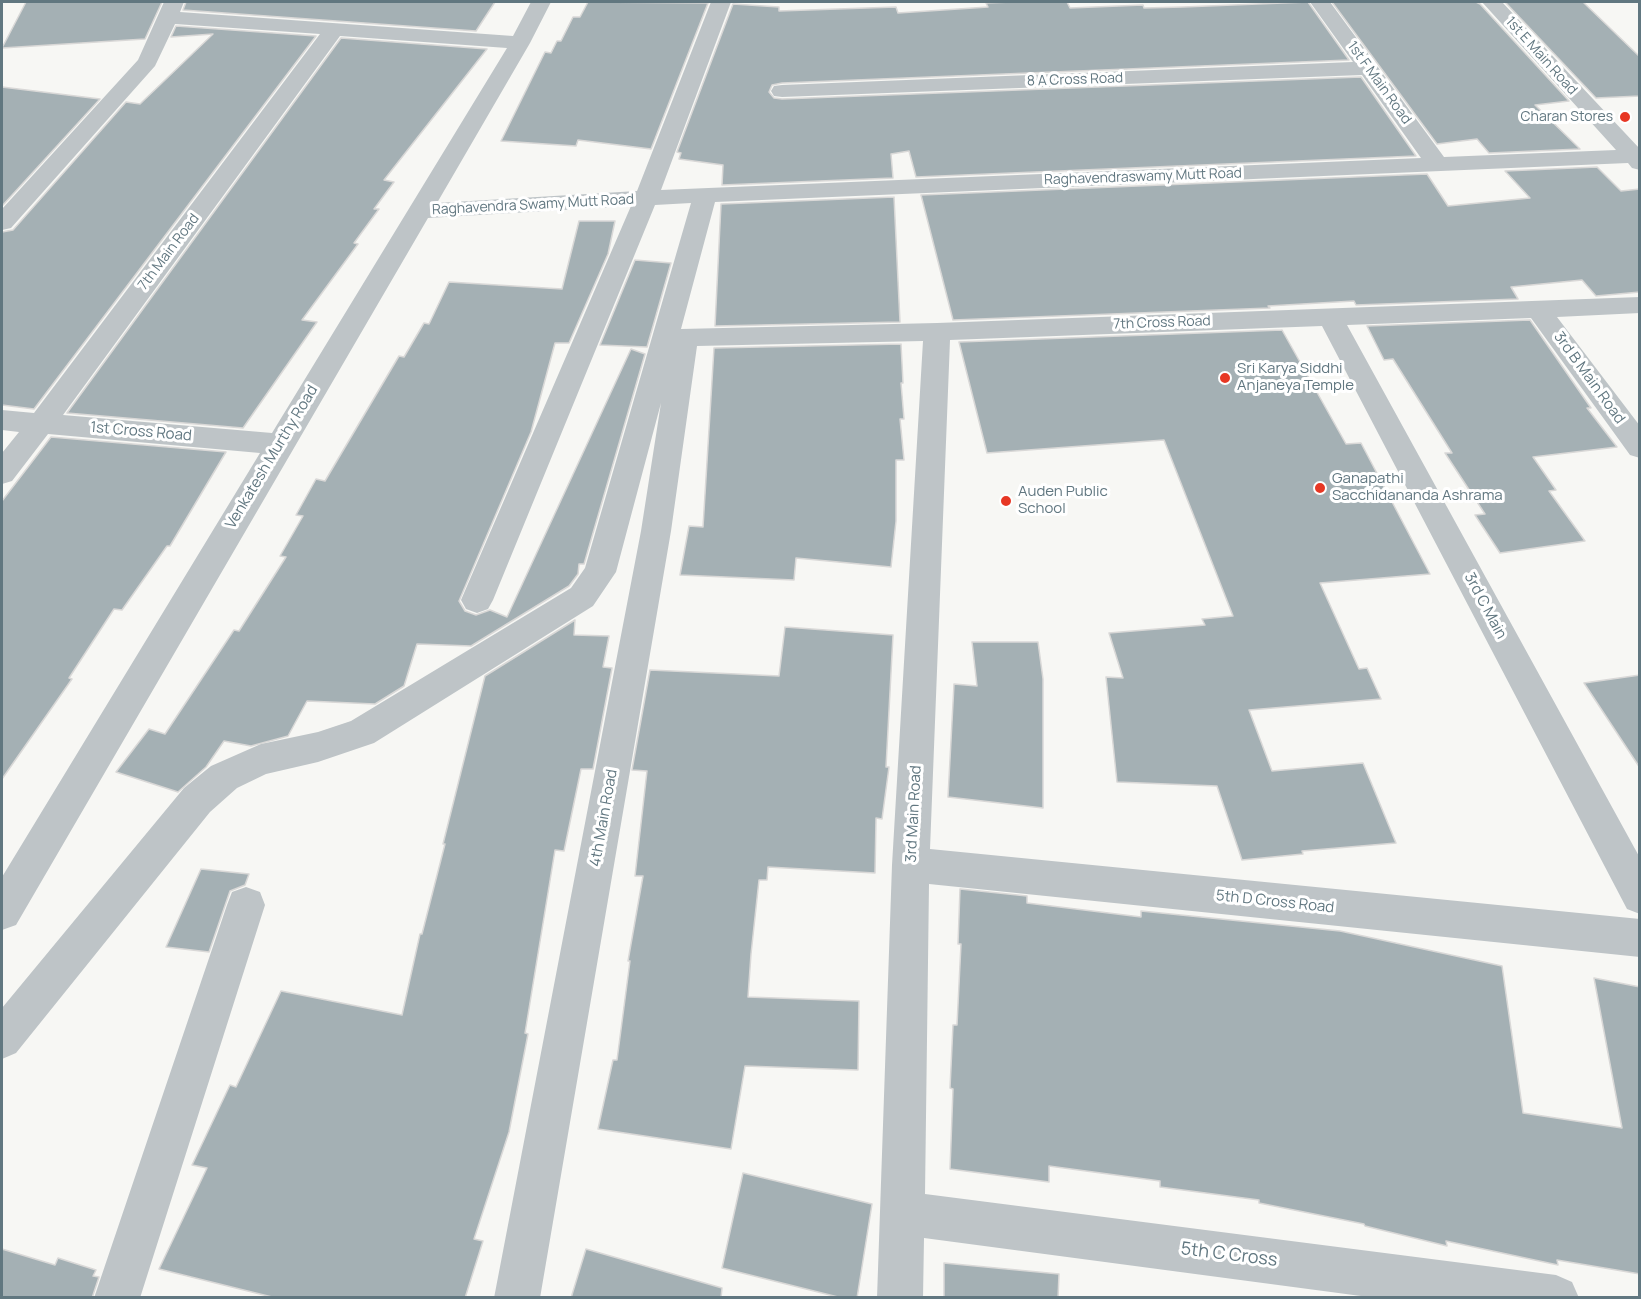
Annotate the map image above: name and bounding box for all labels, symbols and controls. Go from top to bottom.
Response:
street label: 1st E Main Road [1502,14,1580,98]
street label: 1st F Main Road [1343,38,1415,128]
street label: 8 A Cross Road [1027,70,1123,90]
place label: Charan Stores [1521,109,1613,125]
marker: Charan Stores [1618,110,1632,124]
street label: Raghavendraswamy Mutt Road [1044,165,1242,189]
street label: Raghavendra Swamy Mutt Road [432,191,634,219]
street label: 7th Main Road [135,211,203,293]
street label: 7th Cross Road [1113,313,1211,333]
street label: 3rd B Main Road [1550,328,1628,428]
place label: Sri Karya Siddhi Anjaneya Temple [1237,360,1354,395]
marker: Sri Karya Siddhi Anjaneya Temple [1218,371,1232,385]
street label: Venkatesh Murthy Road [222,382,322,532]
street label: 1st Cross Road [89,419,193,445]
place label: Ganapathi Sacchidananda Ashrama [1332,470,1503,505]
marker: Ganapathi Sacchidananda Ashrama [1313,481,1327,495]
place label: Auden Public School [1018,483,1108,518]
marker: Auden Public School [999,494,1013,508]
street label: 3rd C Main [1460,570,1510,642]
street label: 3rd Main Road [902,765,926,863]
street label: 4th Main Road [587,768,621,868]
street label: 5th D Cross Road [1215,887,1335,917]
street label: 5th C Cross [1180,1238,1278,1272]

